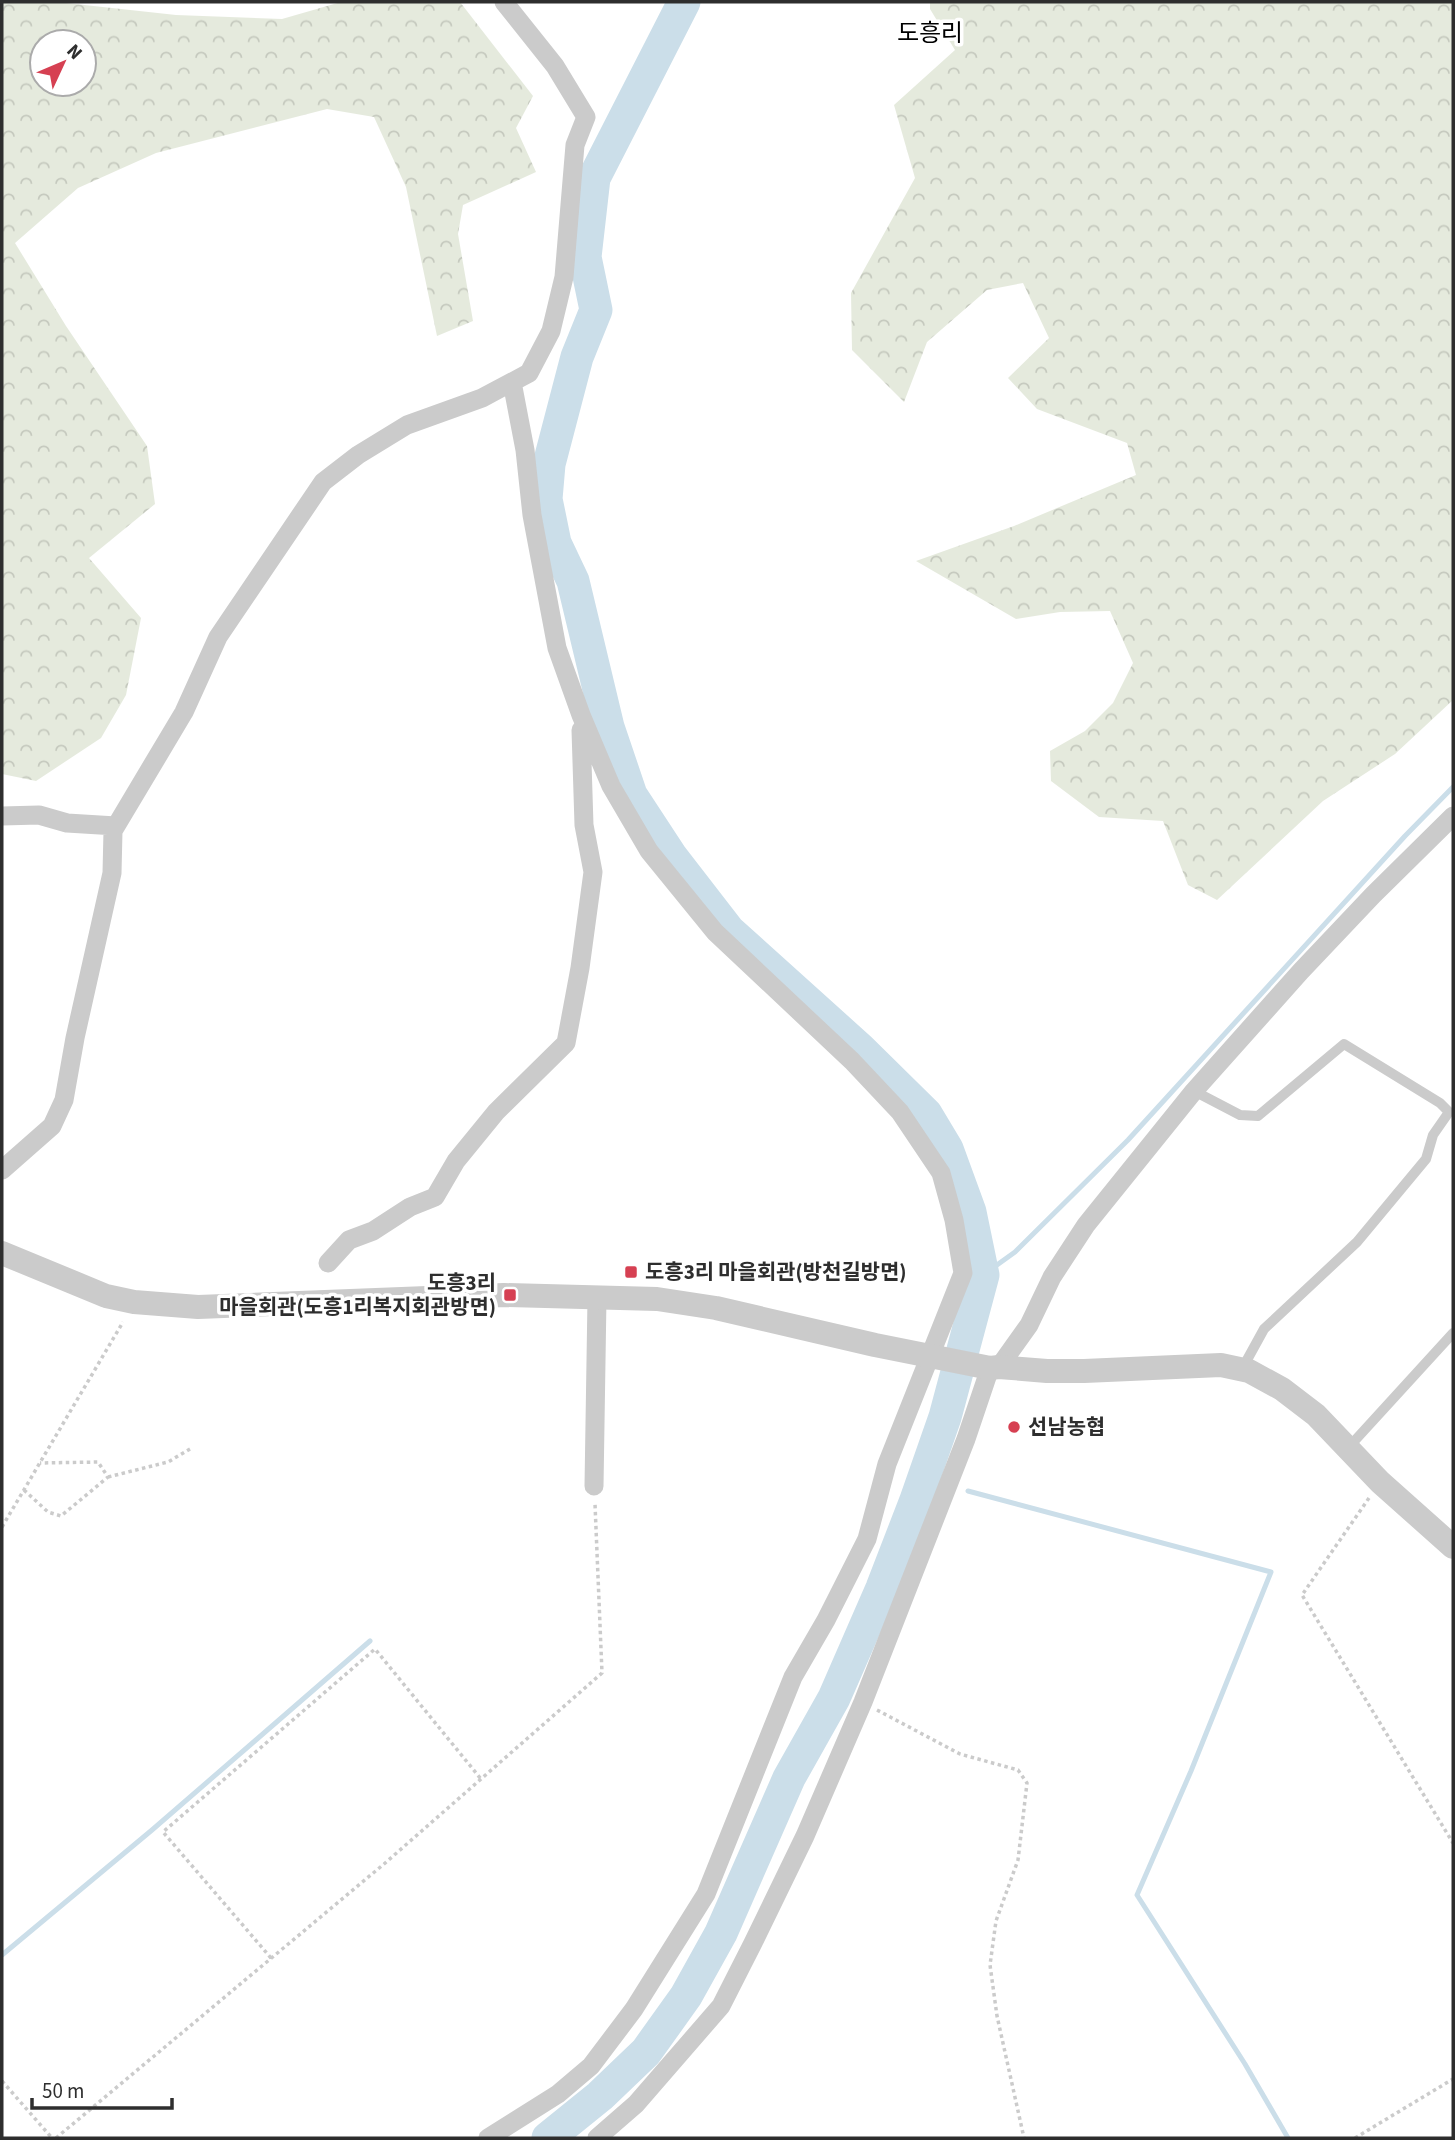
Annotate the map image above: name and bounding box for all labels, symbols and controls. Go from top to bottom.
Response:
district label: 도흥리 [897,16,963,51]
north arrow [28,28,98,98]
text: N [60,38,88,66]
place label: 도흥3리 마을회관(방천길방면) [645,1257,907,1287]
marker: 도흥3리 마을회관(방천길방면) [623,1264,639,1280]
place label: 도흥3리 마을회관(도흥1리복지회관방면) [219,1268,496,1322]
marker: 도흥3리 마을회관(도흥1리복지회관방면) [502,1287,518,1303]
place label: 선남농협 [1028,1412,1105,1442]
marker: 선남농협 [1006,1419,1022,1435]
scale bar [32,2066,172,2110]
text: 50 m [42,2076,84,2106]

